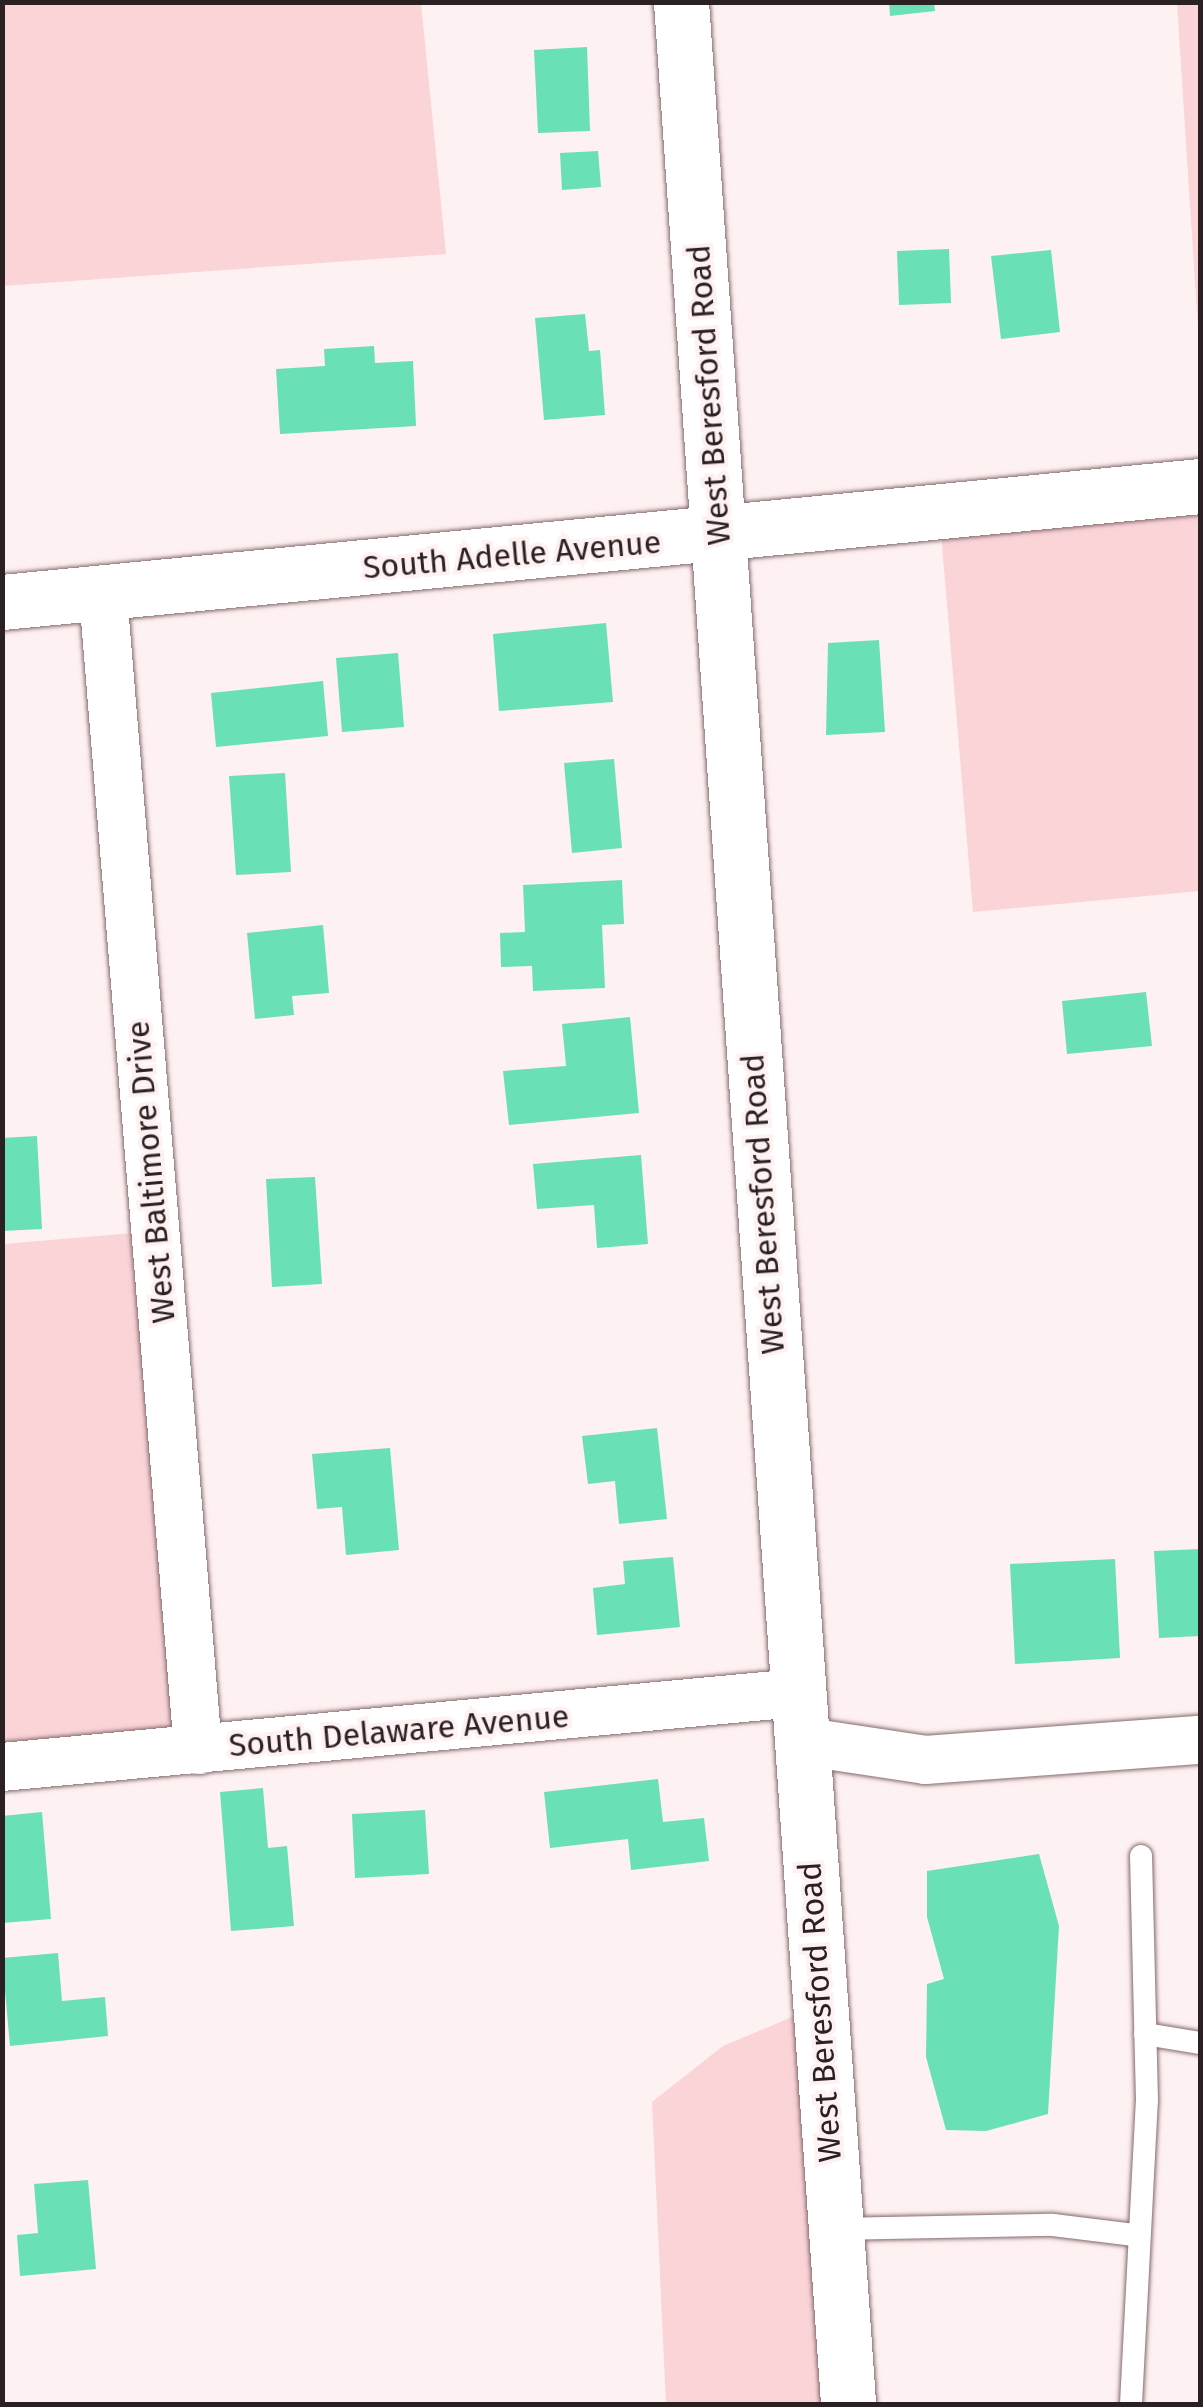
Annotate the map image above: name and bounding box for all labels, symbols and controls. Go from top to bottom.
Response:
street label: West Beresford Road [679,243,739,547]
street label: South Adelle Avenue [361,523,663,587]
street label: West Baltimore Drive [119,1019,183,1325]
street label: West Beresford Road [733,1052,793,1356]
street label: South Delaware Avenue [227,1697,571,1765]
street label: West Beresford Road [790,1860,850,2164]

